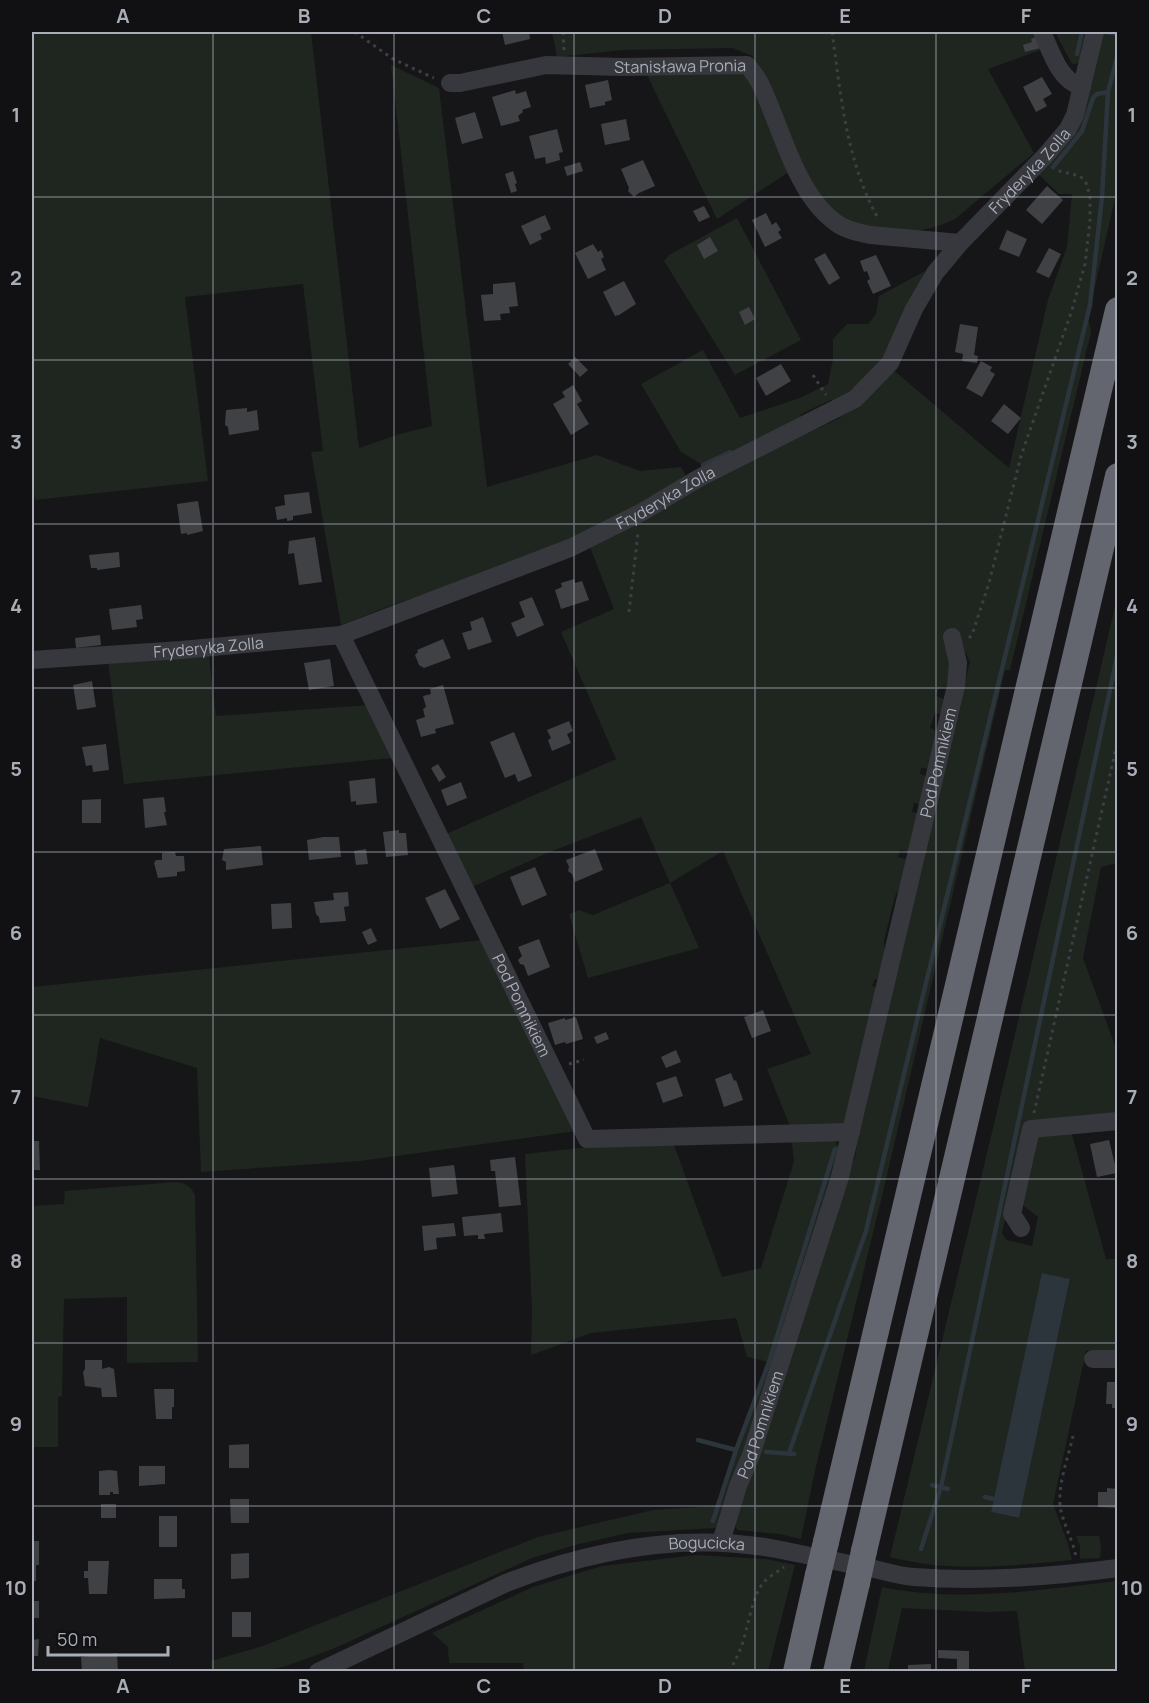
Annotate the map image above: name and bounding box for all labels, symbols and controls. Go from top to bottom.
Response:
text: A [116,2,130,29]
text: B [298,2,311,29]
text: C [477,2,491,29]
text: D [658,2,672,29]
text: E [839,2,851,29]
text: F [1021,2,1032,29]
street label: Stanisława Pronia [614,54,746,78]
text: 1 [12,101,20,128]
text: 1 [1128,101,1136,128]
street label: Fryderyka Zolla [984,123,1075,219]
text: 2 [10,264,22,291]
text: 2 [1126,264,1138,291]
text: 3 [10,428,22,455]
text: 3 [1126,428,1138,455]
street label: Fryderyka Zolla [612,461,719,534]
text: 4 [10,592,22,619]
text: 4 [1126,592,1138,619]
street label: Fryderyka Zolla [153,631,265,663]
street label: Pod Pomnikiem [914,705,962,820]
text: 5 [10,755,22,782]
text: 5 [1126,755,1138,782]
text: 6 [10,919,22,946]
text: 6 [1126,919,1138,946]
street label: Pod Pomnikiem [487,950,556,1060]
text: 7 [11,1083,21,1110]
text: 7 [1127,1083,1137,1110]
text: 8 [10,1247,22,1274]
text: 8 [1126,1247,1138,1274]
street label: Pod Pomnikiem [731,1368,788,1482]
text: 9 [10,1410,22,1437]
text: 9 [1126,1410,1138,1437]
street label: Bogucicka [668,1531,746,1555]
text: 10 [5,1574,27,1601]
text: 10 [1121,1574,1143,1601]
scale bar [48,1619,168,1657]
text: 50 m [57,1627,97,1651]
text: A [116,1672,130,1699]
text: B [298,1672,311,1699]
text: C [477,1672,491,1699]
text: D [658,1672,672,1699]
text: E [839,1672,851,1699]
text: F [1021,1672,1032,1699]

